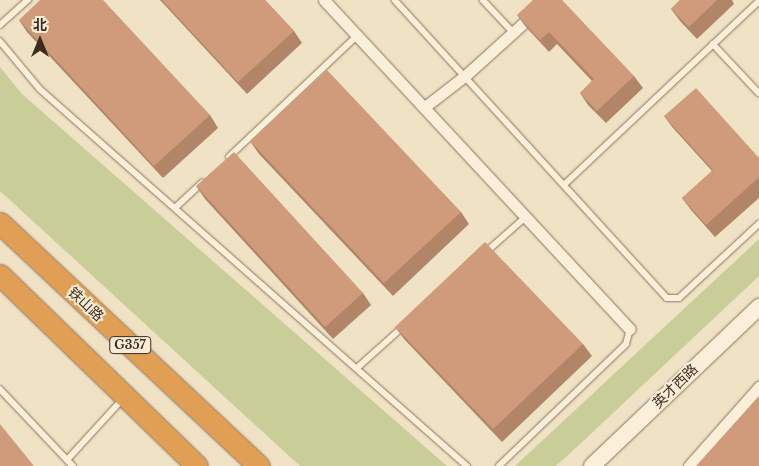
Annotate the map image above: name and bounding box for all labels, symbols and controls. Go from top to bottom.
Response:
north arrow [15,15,65,65]
text: 北 [33,16,47,34]
street label: 铁山路 [65,284,107,324]
road number: G357 [109,336,151,354]
street label: 英才西路 [649,361,701,411]

